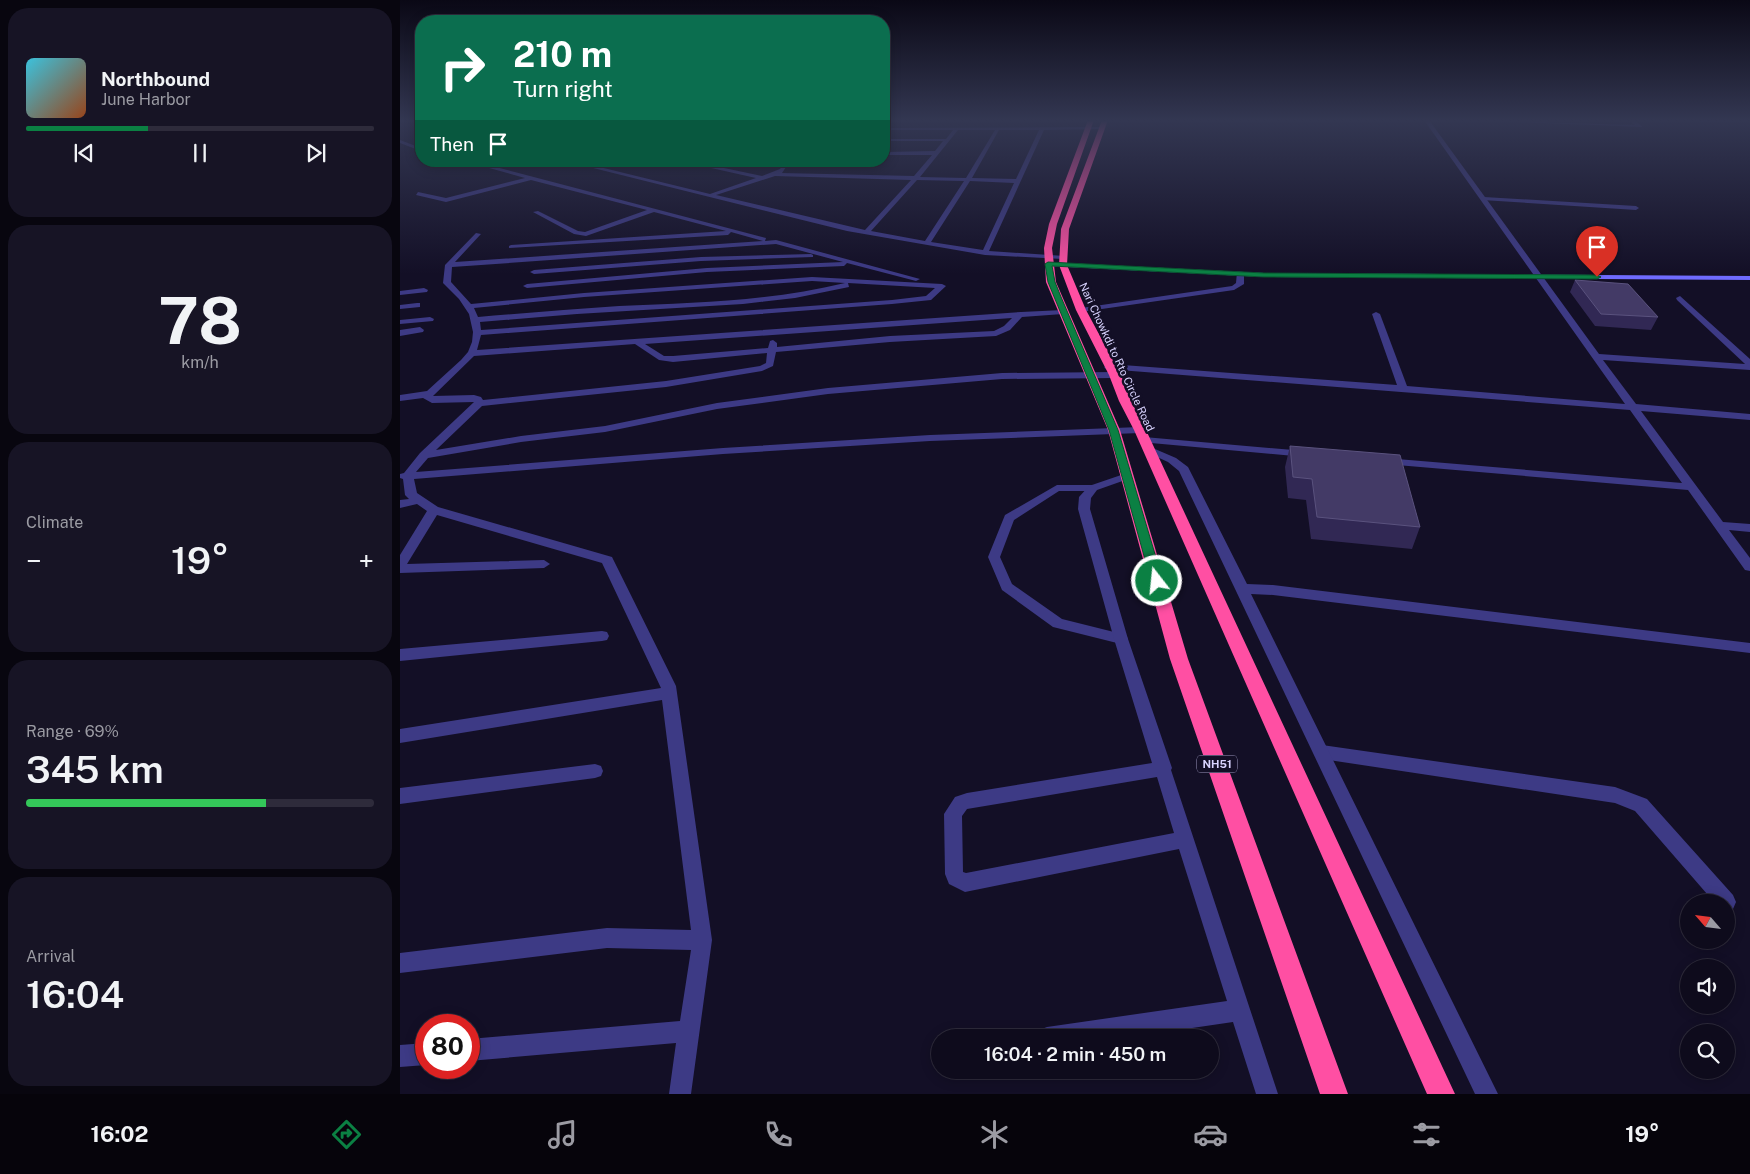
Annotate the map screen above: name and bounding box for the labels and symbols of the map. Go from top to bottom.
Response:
pin [1576,226,1618,277]
street label: Nari Chowkdi to Rto Circle Road [1077,281,1157,433]
position arrow [1130,554,1182,606]
road number: NH51 [1197,756,1237,772]
north arrow [1680,894,1735,949]
speed limit sign: 80 [415,1014,480,1079]

